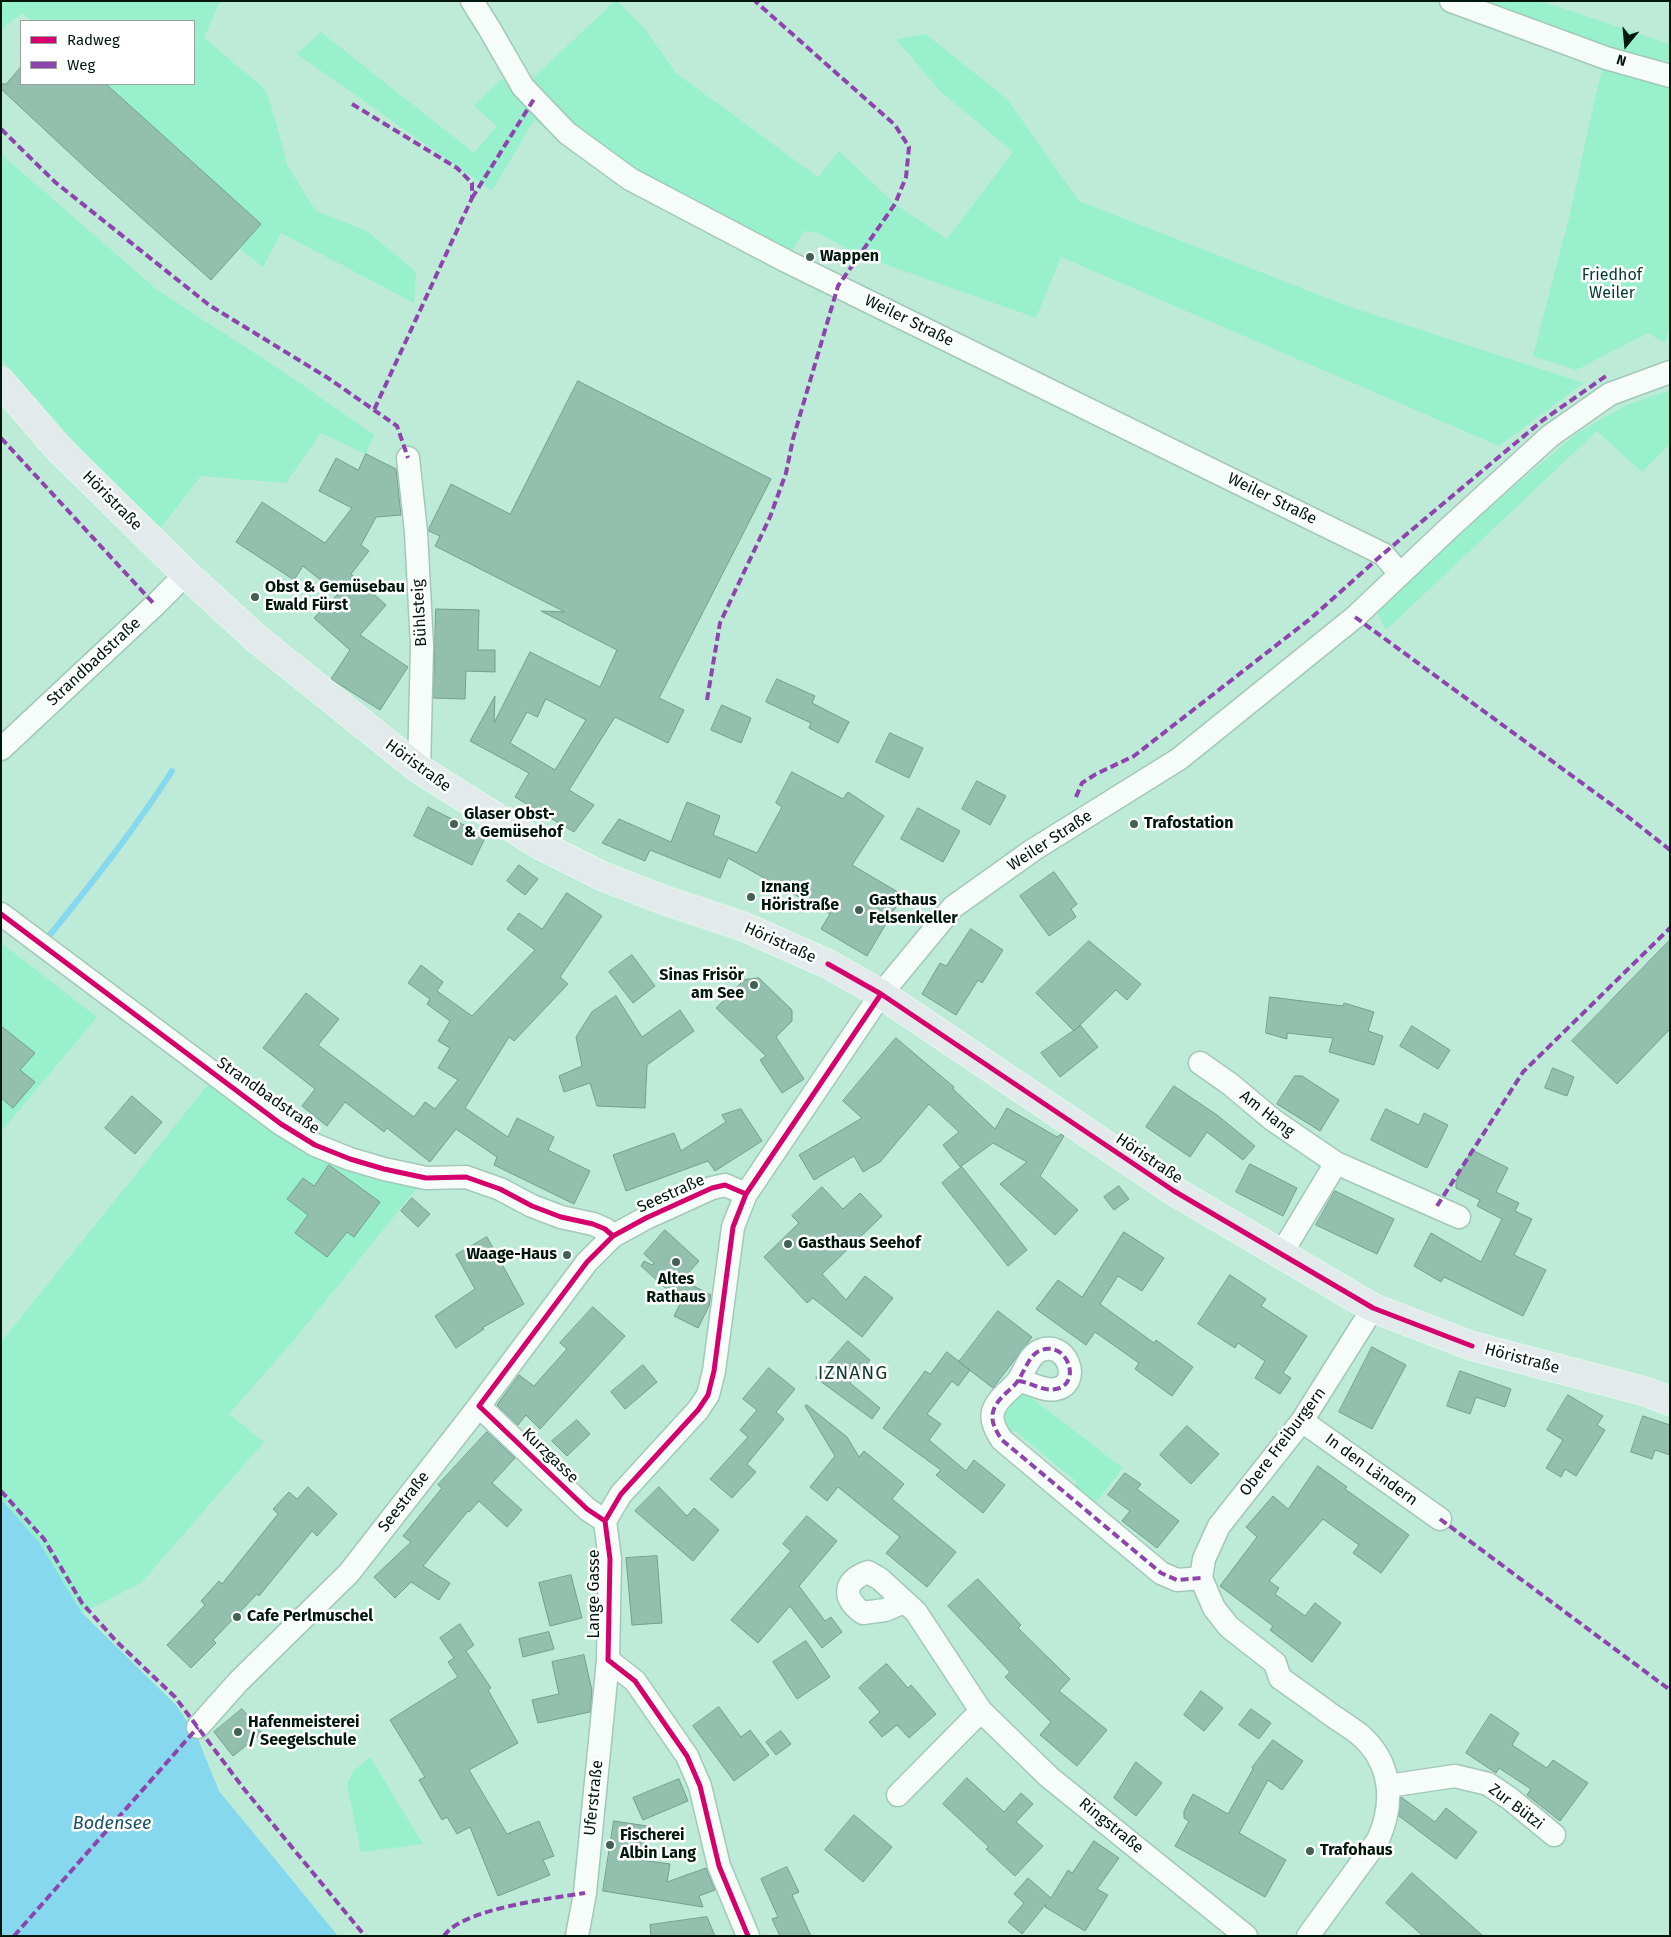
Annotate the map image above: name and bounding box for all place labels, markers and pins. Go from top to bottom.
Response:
place label: Wappen [820,247,879,267]
marker: Wappen [804,251,816,263]
place label: Obst & Gemüsebau Ewald Fürst [265,578,405,616]
marker: Obst & Gemüsebau Ewald Fürst [249,591,261,603]
place label: Glaser Obst- & Gemüsehof [464,805,563,843]
place label: Trafostation [1144,814,1233,834]
marker: Glaser Obst- & Gemüsehof [448,818,460,830]
marker: Trafostation [1128,818,1140,830]
place label: Iznang Höristraße [761,878,839,916]
marker: Iznang Höristraße [745,891,757,903]
place label: Gasthaus Felsenkeller [869,891,958,929]
marker: Gasthaus Felsenkeller [853,904,865,916]
place label: Sinas Frisör am See [659,966,744,1004]
marker: Sinas Frisör am See [748,979,760,991]
place label: Gasthaus Seehof [798,1234,921,1254]
marker: Gasthaus Seehof [782,1238,794,1250]
place label: Waage-Haus [467,1245,557,1265]
marker: Waage-Haus [561,1249,573,1261]
marker: Altes Rathaus [670,1256,682,1268]
place label: Altes Rathaus [646,1270,706,1308]
place label: Cafe Perlmuschel [247,1607,373,1627]
marker: Cafe Perlmuschel [231,1611,243,1623]
place label: Hafenmeisterei / Seegelschule [248,1713,360,1751]
marker: Hafenmeisterei / Seegelschule [232,1726,244,1738]
place label: Fischerei Albin Lang [620,1826,696,1864]
marker: Fischerei Albin Lang [604,1839,616,1851]
place label: Trafohaus [1320,1841,1393,1861]
marker: Trafohaus [1304,1845,1316,1857]

